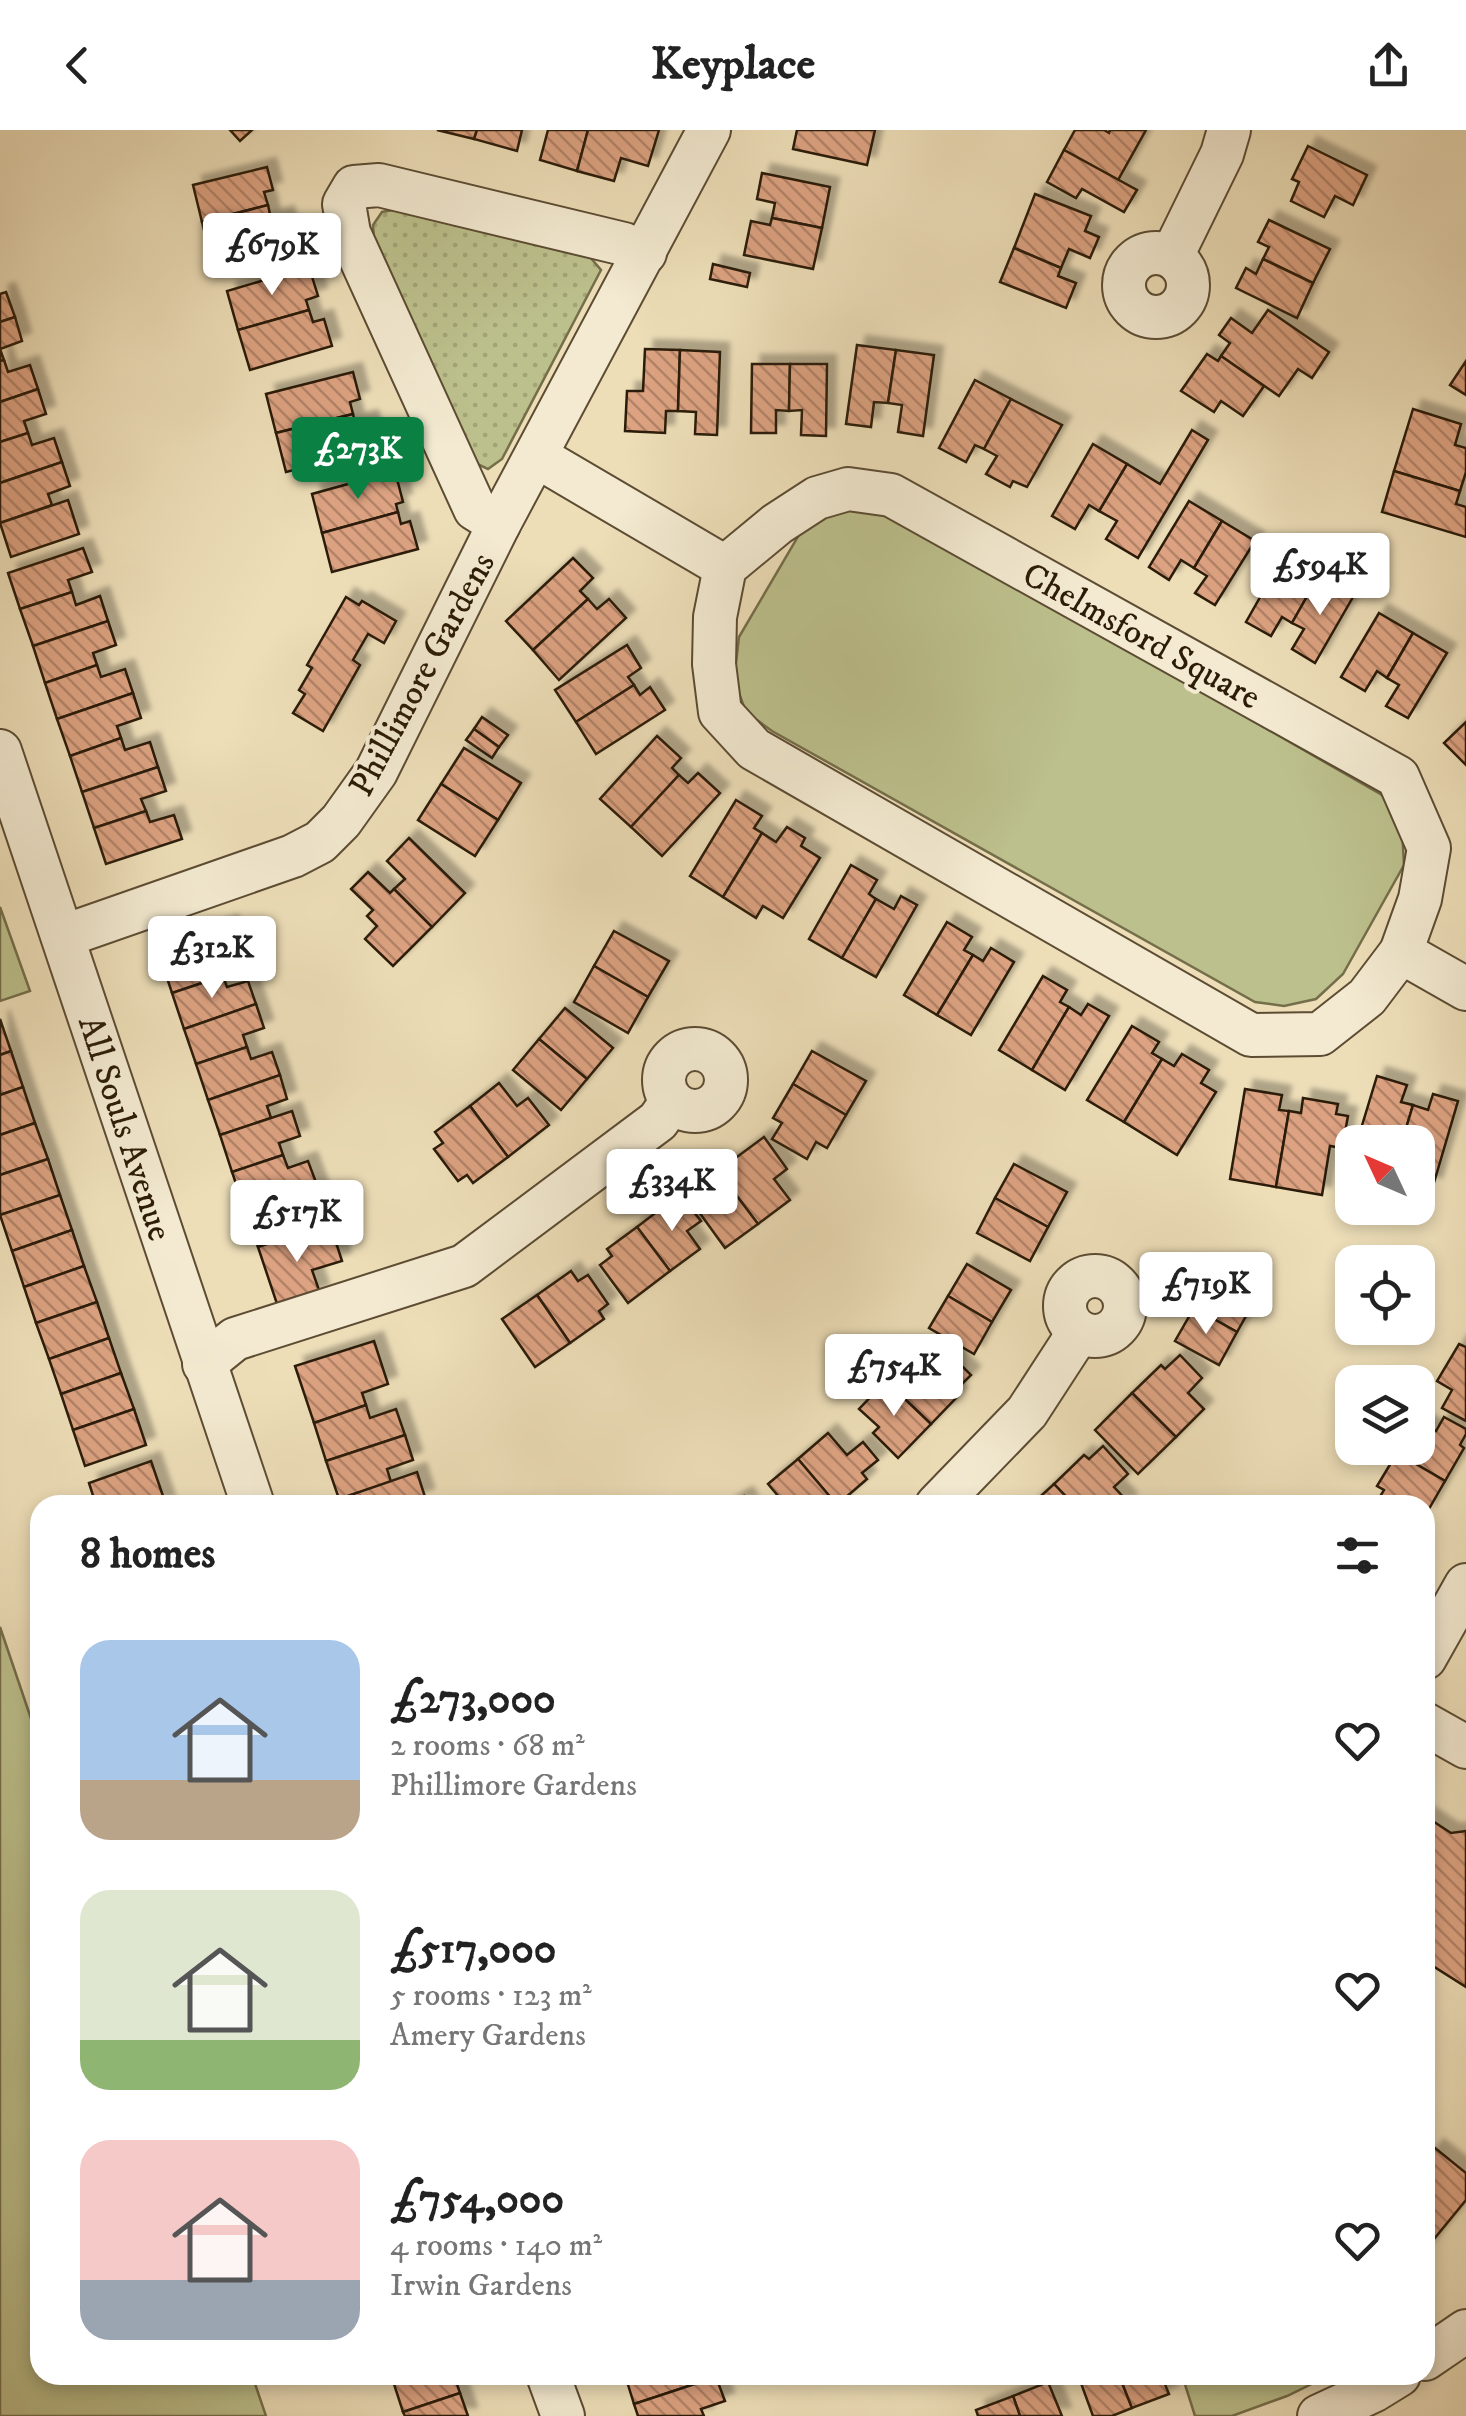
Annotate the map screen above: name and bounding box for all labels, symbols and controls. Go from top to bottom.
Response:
text: Keyplace [651,37,815,93]
icon: back [50,38,105,93]
icon: share [1361,38,1416,93]
pin: £679K [202,213,342,298]
text: £679K [225,225,319,265]
pin: £273K [288,417,428,502]
text: £273K [314,429,402,469]
pin: £594K [1250,533,1390,618]
street label: Phillimore Gardens [340,545,506,804]
text: £594K [1273,545,1367,585]
street label: Chelmsford Square [1014,553,1268,720]
pin: £312K [142,916,282,1001]
text: £312K [170,928,254,968]
street label: All Souls Avenue [67,1011,181,1247]
north arrow [1335,1125,1435,1225]
map controls [1335,1125,1435,1465]
pin: £334K [602,1149,742,1234]
text: £334K [629,1161,715,1201]
pin: £517K [227,1180,367,1265]
text: £517K [252,1192,342,1232]
button: locate [1335,1245,1435,1345]
pin: £719K [1136,1252,1276,1337]
text: £719K [1161,1264,1251,1304]
pin: £754K [824,1334,964,1419]
text: £754K [847,1346,941,1386]
button: layers [1335,1365,1435,1465]
icon: filters [1330,1528,1385,1583]
text: 8 homes [80,1529,215,1581]
text: £273,000 [390,1674,556,1726]
icon: home [160,1680,280,1800]
icon: heart [1330,1713,1385,1768]
text: 2 rooms · 68 m² [390,1726,585,1766]
text: Phillimore Gardens [390,1766,637,1806]
text: £517,000 [390,1924,556,1976]
icon: home [160,1930,280,2050]
icon: heart [1330,1963,1385,2018]
text: 5 rooms · 123 m² [390,1976,592,2016]
text: Amery Gardens [390,2016,586,2056]
text: £754,000 [390,2174,564,2226]
icon: home [160,2180,280,2300]
icon: heart [1330,2213,1385,2268]
text: 4 rooms · 140 m² [390,2226,602,2266]
text: Irwin Gardens [390,2266,572,2306]

